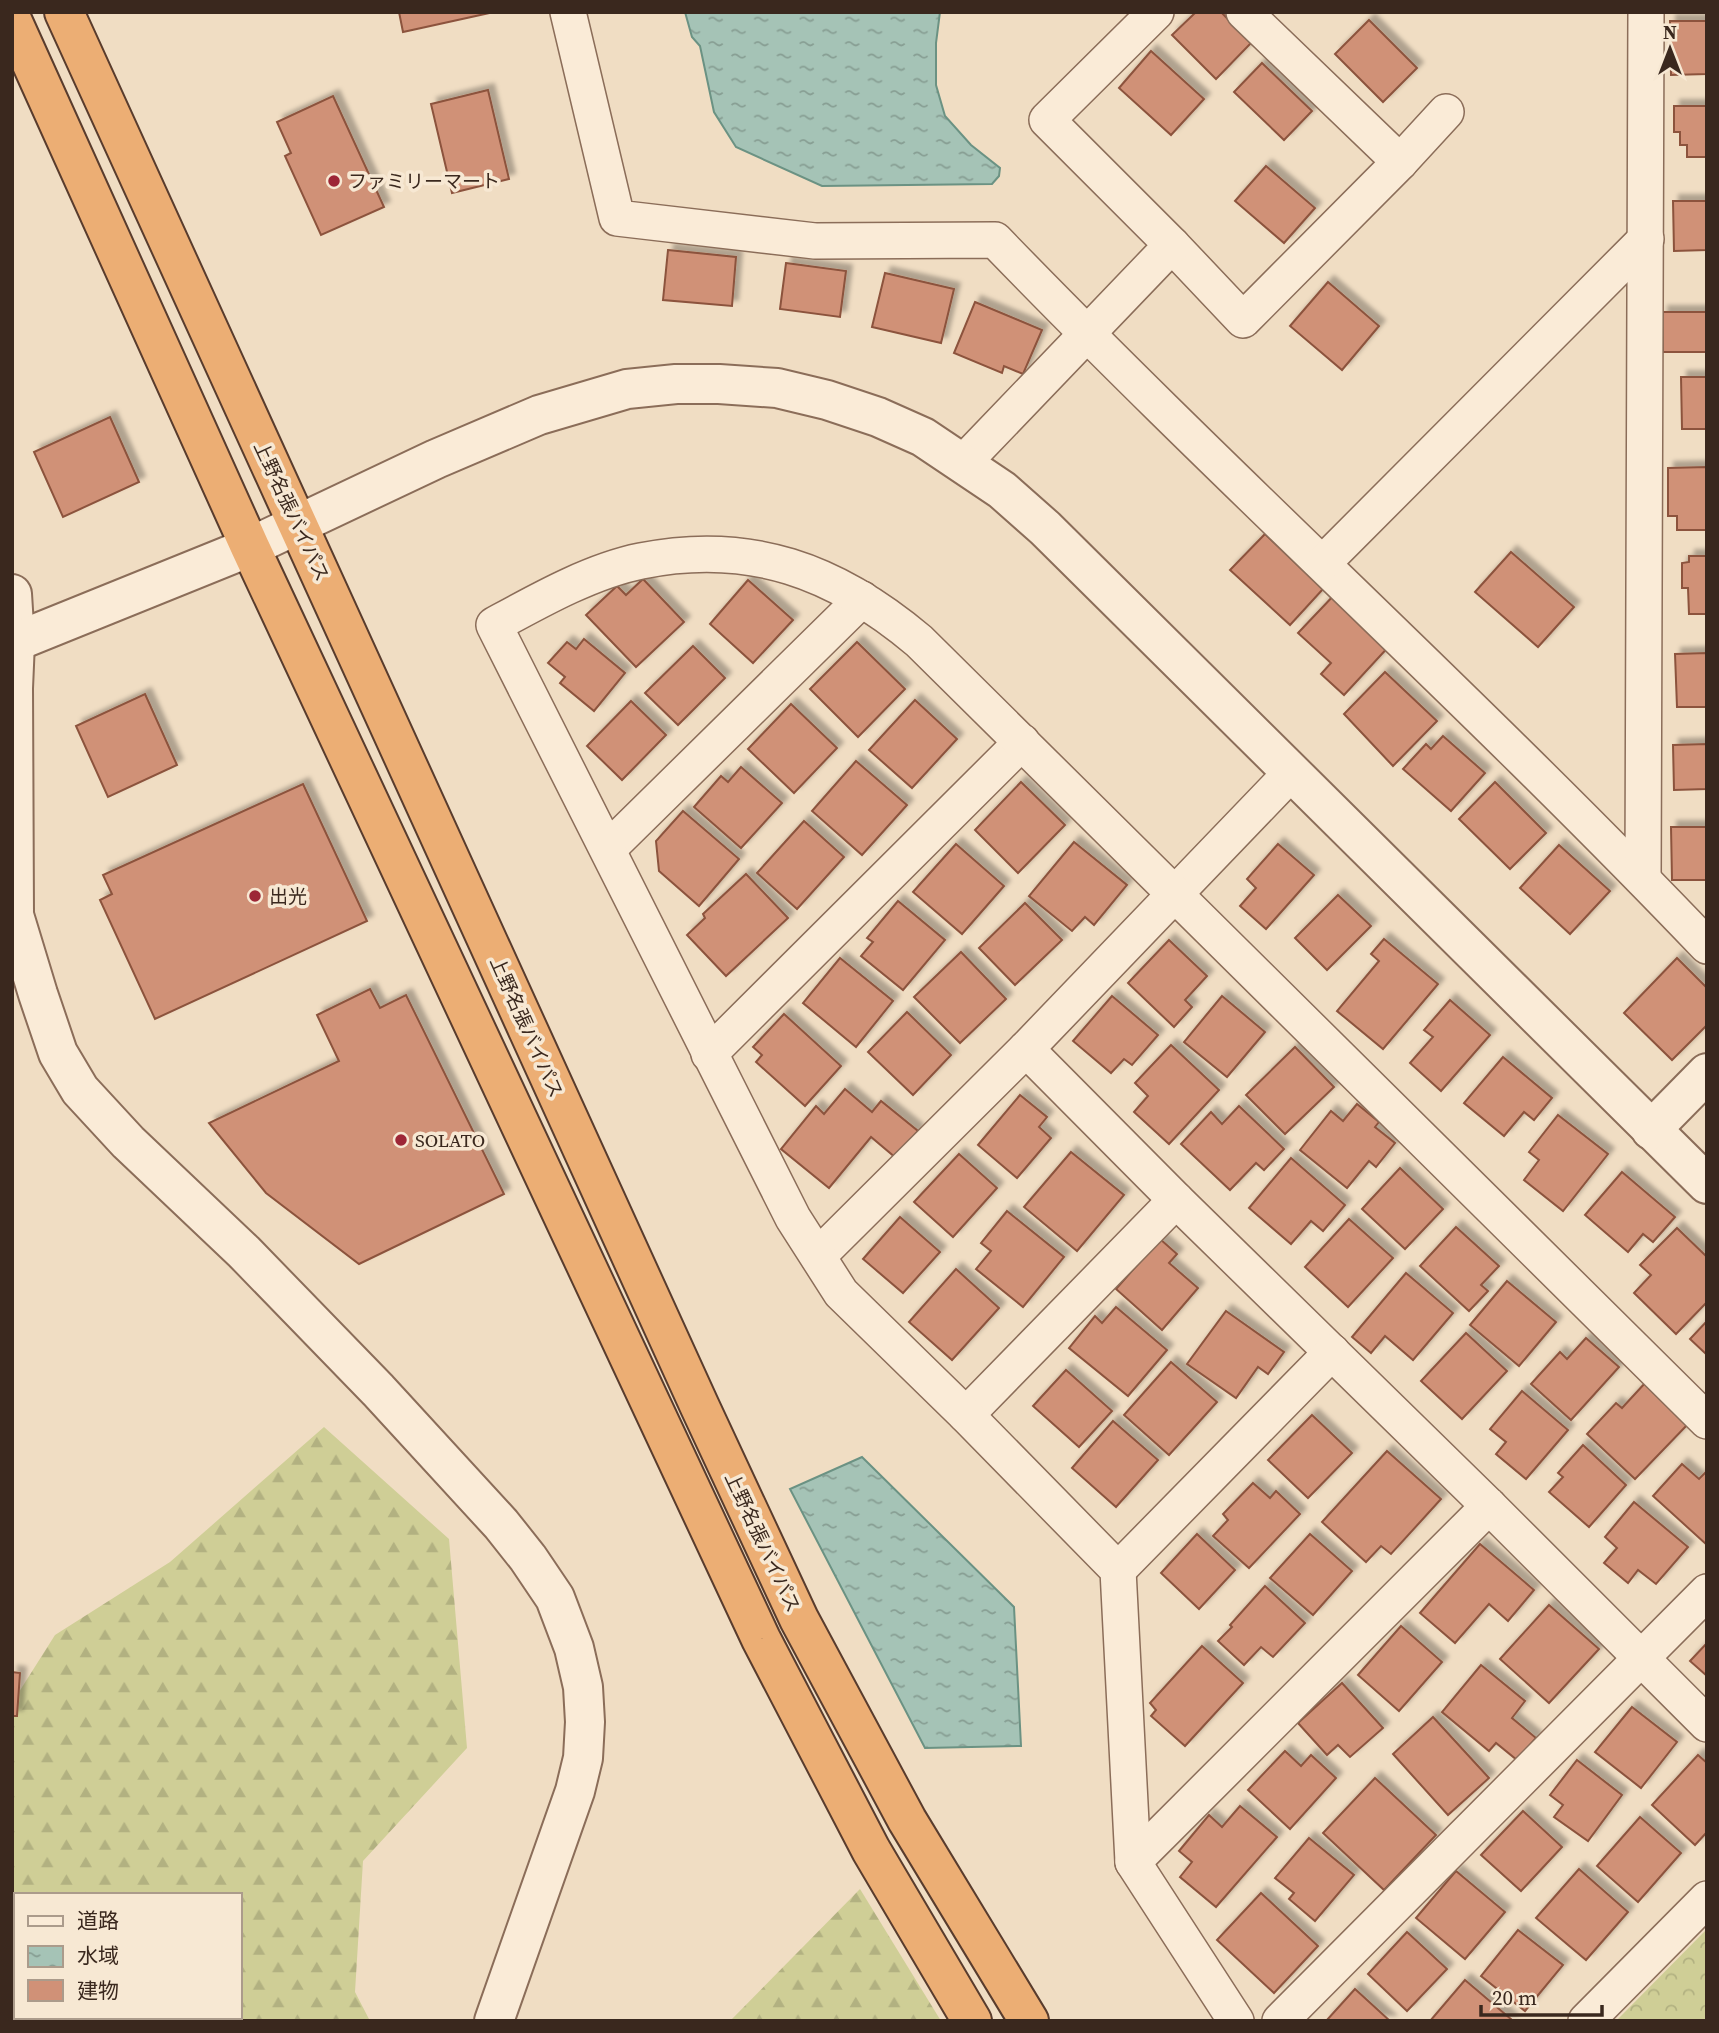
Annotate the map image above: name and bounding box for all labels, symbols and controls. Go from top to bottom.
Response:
north arrow [1635,14,1705,84]
text: N [1663,19,1677,45]
place label: ファミリーマート [348,168,500,194]
marker: ファミリーマート [326,173,342,189]
street label: 上野名張バイパス [248,437,336,585]
place label: 出光 [269,883,307,909]
marker: 出光 [247,888,263,904]
street label: 上野名張バイパス [484,952,570,1102]
place label: SOLATO [415,1127,485,1153]
marker: SOLATO [393,1132,409,1148]
street label: 上野名張バイパス [719,1468,807,1616]
legend [14,1893,242,2019]
text: 道路 [77,1906,119,1935]
text: 水域 [77,1941,119,1970]
scale bar [1481,1974,1602,2018]
text: 建物 [77,1976,119,2005]
text: 20 m [1492,1983,1537,2012]

